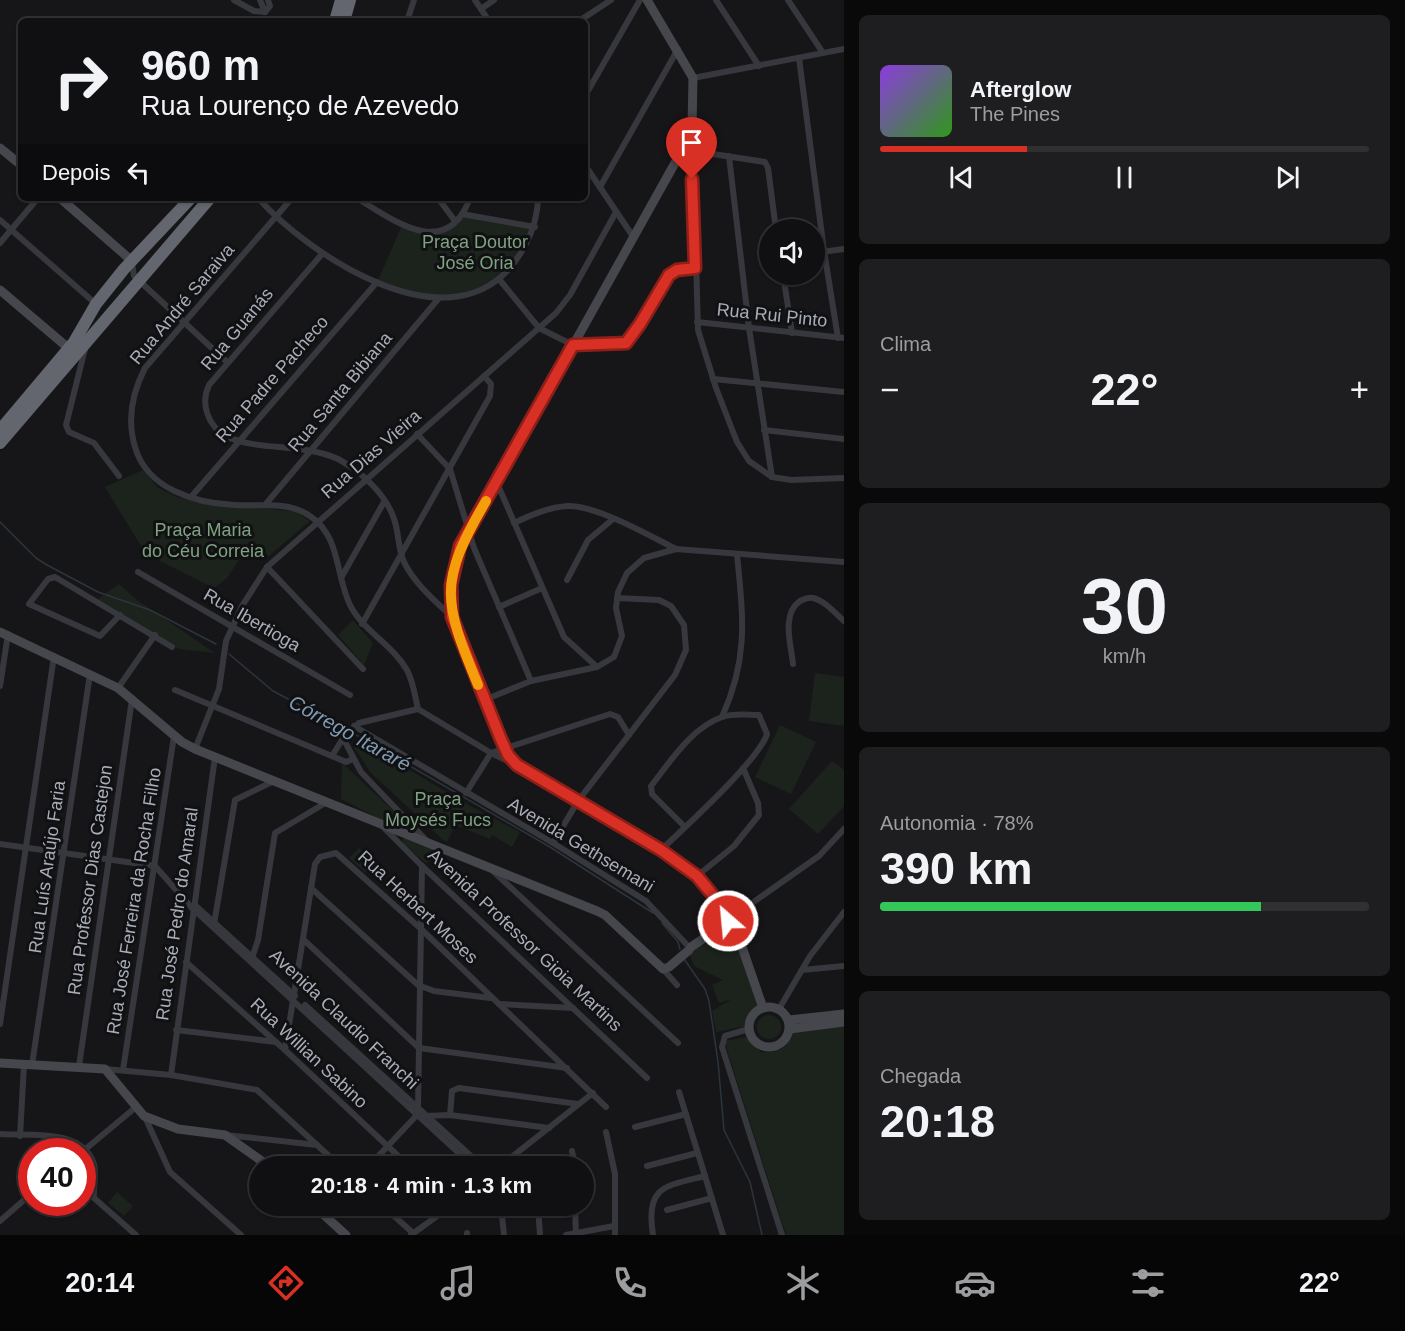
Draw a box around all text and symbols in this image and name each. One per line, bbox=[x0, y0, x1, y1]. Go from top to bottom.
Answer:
icon: right bbox=[42, 42, 120, 120]
text: 960 m bbox=[141, 42, 260, 89]
text: Afterglow bbox=[970, 77, 1071, 102]
text: Rua Lourenço de Azevedo bbox=[141, 91, 459, 121]
text: The Pines bbox=[970, 103, 1060, 125]
pin bbox=[666, 117, 717, 179]
icon: arrive bbox=[675, 126, 708, 159]
icon: left bbox=[122, 156, 155, 189]
text: Depois bbox=[42, 160, 110, 185]
icon: previous bbox=[945, 161, 978, 194]
icon: pause bbox=[1108, 161, 1141, 194]
icon: next bbox=[1271, 161, 1304, 194]
map controls bbox=[759, 219, 825, 285]
button: sound bbox=[759, 219, 825, 285]
park label: Praça Doutor José Oria bbox=[422, 232, 528, 273]
street label: Rua André Saraiva bbox=[126, 239, 239, 368]
street label: Rua Guanás bbox=[197, 284, 277, 374]
street label: Rua Rui Pinto bbox=[716, 299, 828, 331]
street label: Rua Padre Pacheco bbox=[212, 312, 332, 446]
street label: Rua Santa Bibiana bbox=[284, 327, 397, 456]
text: Clima bbox=[880, 333, 931, 355]
text: 22° bbox=[1090, 364, 1159, 415]
text: − bbox=[880, 371, 899, 408]
text: + bbox=[1350, 371, 1369, 408]
street label: Rua Dias Vieira bbox=[317, 405, 425, 502]
park label: Praça Maria do Céu Correia bbox=[142, 520, 265, 561]
text: 30 bbox=[1081, 562, 1168, 650]
street label: Rua Ibertioga bbox=[200, 584, 305, 656]
text: km/h bbox=[1103, 645, 1146, 667]
water label: Córrego Itararé bbox=[285, 691, 415, 775]
street label: Rua Professor Dias Castejon bbox=[64, 764, 116, 996]
street label: Rua José Ferreira da Rocha Filho bbox=[103, 766, 165, 1036]
street label: Rua Luís Araújo Faria bbox=[25, 778, 69, 955]
park label: Praça Moysés Fucs bbox=[385, 789, 491, 830]
street label: Avenida Gethsemani bbox=[504, 793, 658, 897]
street label: Rua José Pedro do Amaral bbox=[152, 806, 202, 1022]
text: Autonomia · 78% bbox=[880, 812, 1033, 834]
text: 390 km bbox=[880, 843, 1033, 894]
street label: Avenida Professor Gioia Martins bbox=[424, 845, 626, 1035]
street label: Rua Herbert Moses bbox=[354, 846, 482, 968]
position arrow bbox=[696, 889, 760, 953]
street label: Avenida Claudio Franchi bbox=[266, 945, 422, 1093]
street label: Rua Willian Sabino bbox=[247, 994, 371, 1112]
text: Chegada bbox=[880, 1065, 961, 1087]
text: 20:18 bbox=[880, 1096, 995, 1147]
speed limit sign: 40 bbox=[18, 1138, 96, 1216]
text: 20:18 · 4 min · 1.3 km bbox=[311, 1173, 532, 1198]
icon: directions bbox=[265, 1262, 307, 1304]
icon: music bbox=[437, 1262, 479, 1304]
icon: phone bbox=[609, 1262, 651, 1304]
icon: climate bbox=[782, 1262, 824, 1304]
icon: car bbox=[954, 1262, 996, 1304]
icon: filters bbox=[1127, 1262, 1169, 1304]
text: 20:14 bbox=[65, 1268, 134, 1298]
text: 22° bbox=[1299, 1268, 1340, 1298]

